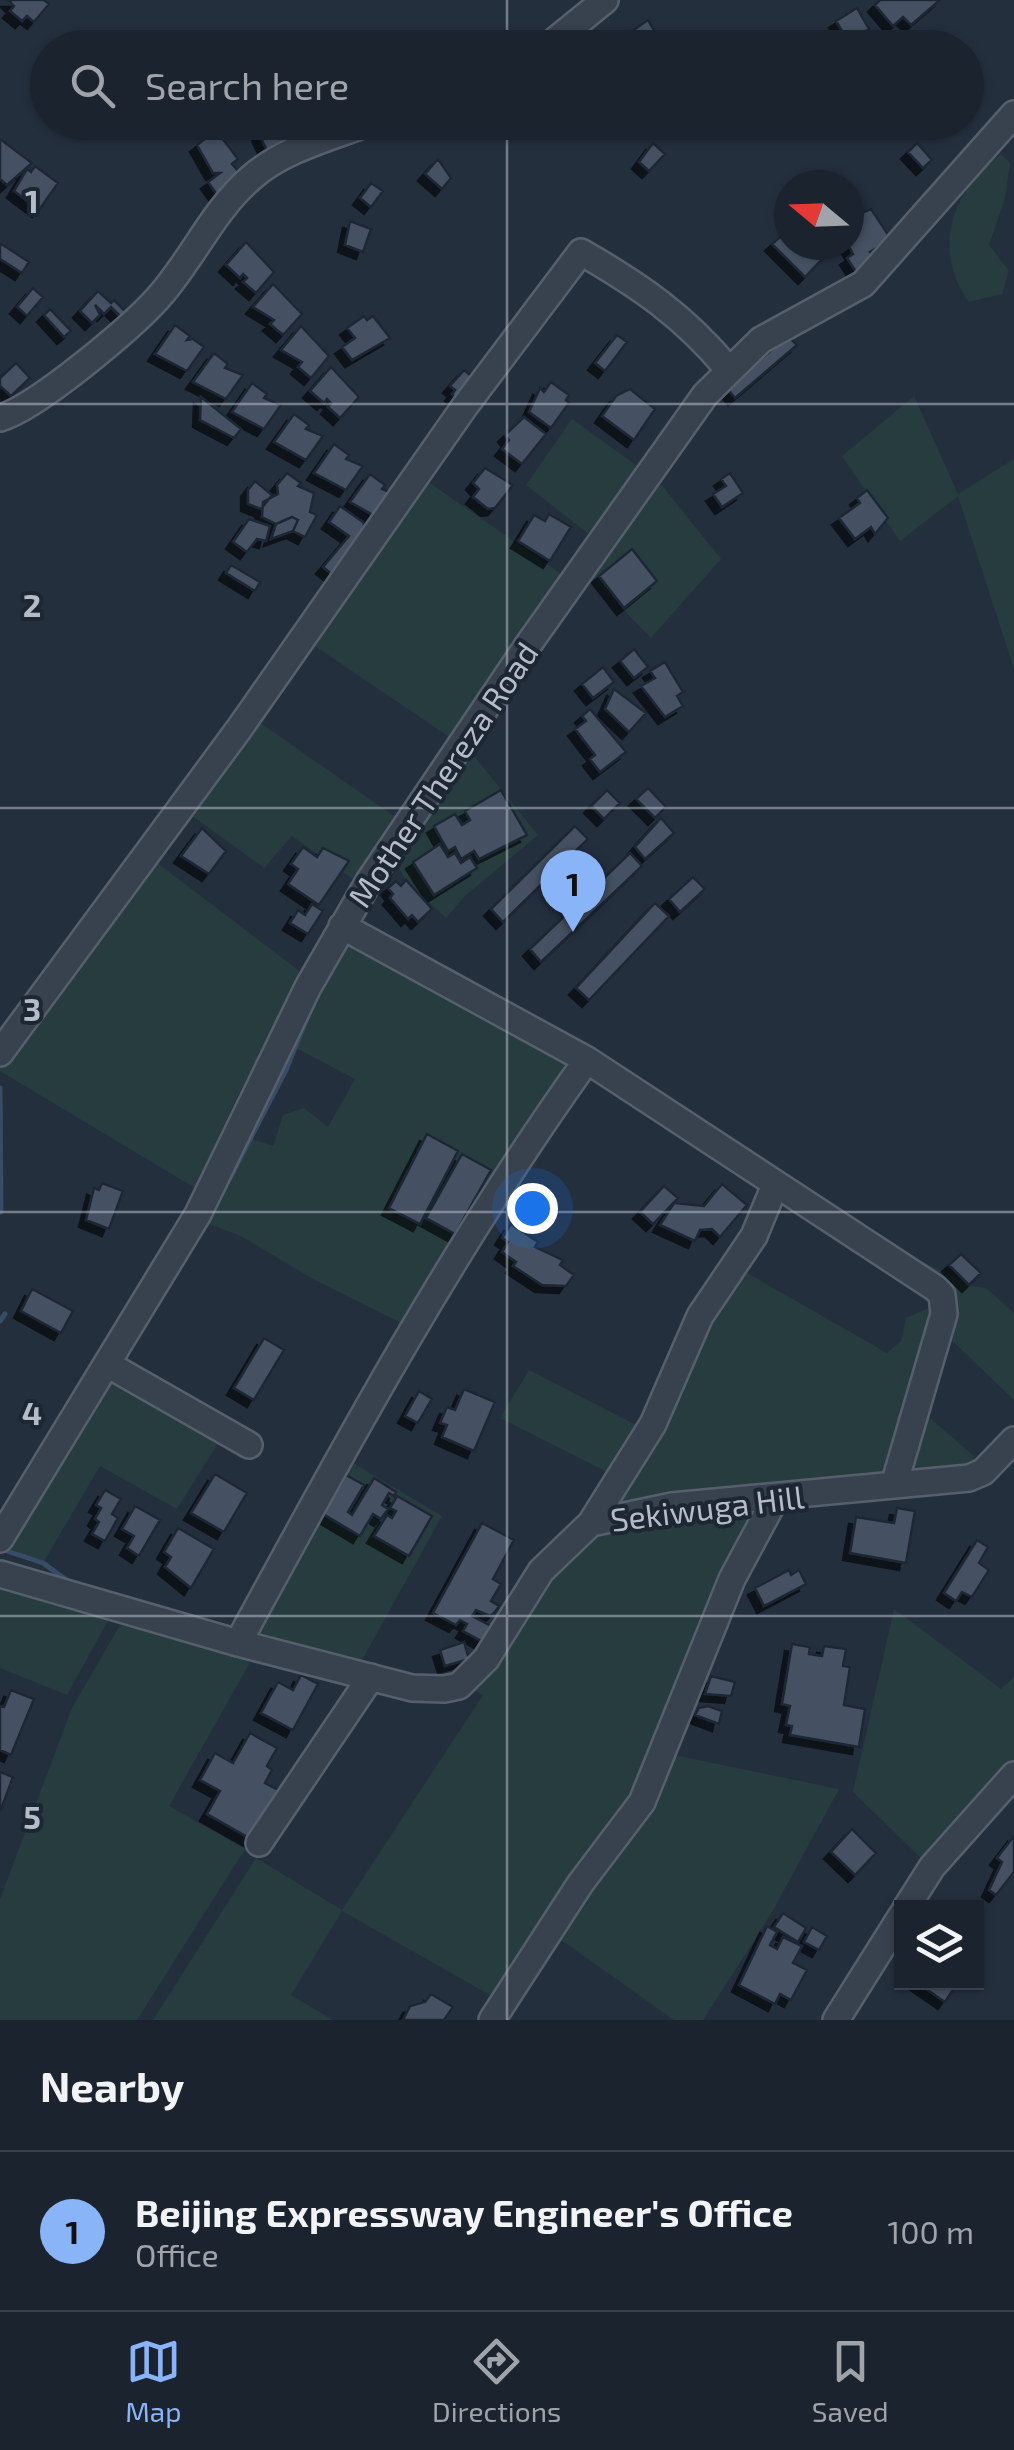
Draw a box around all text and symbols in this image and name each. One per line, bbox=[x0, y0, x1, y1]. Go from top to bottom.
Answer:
search box bbox=[30, 30, 984, 140]
icon: search bbox=[65, 58, 120, 113]
text: Search here bbox=[145, 62, 349, 108]
north arrow bbox=[774, 170, 864, 260]
text: 1 bbox=[25, 181, 39, 219]
text: 2 bbox=[23, 585, 41, 623]
street label: Mother Thereza Road bbox=[339, 634, 545, 914]
pin: 1 bbox=[540, 850, 606, 932]
text: 3 bbox=[23, 989, 41, 1027]
your location bbox=[507, 1183, 558, 1234]
text: 4 bbox=[22, 1393, 42, 1431]
street label: Sekiwuga Hill bbox=[608, 1476, 806, 1538]
text: 5 bbox=[23, 1797, 41, 1835]
map controls bbox=[894, 1900, 984, 1990]
button: layers bbox=[894, 1900, 984, 1990]
text: Nearby bbox=[40, 2060, 184, 2110]
text: Beijing Expressway Engineer's Office bbox=[135, 2189, 793, 2235]
text: 1 bbox=[66, 2212, 79, 2250]
text: 100 m bbox=[888, 2212, 974, 2250]
text: Office bbox=[135, 2235, 219, 2273]
tab: Map bbox=[125, 2334, 181, 2428]
tab: Directions bbox=[432, 2334, 561, 2428]
tab: Saved bbox=[812, 2334, 889, 2428]

